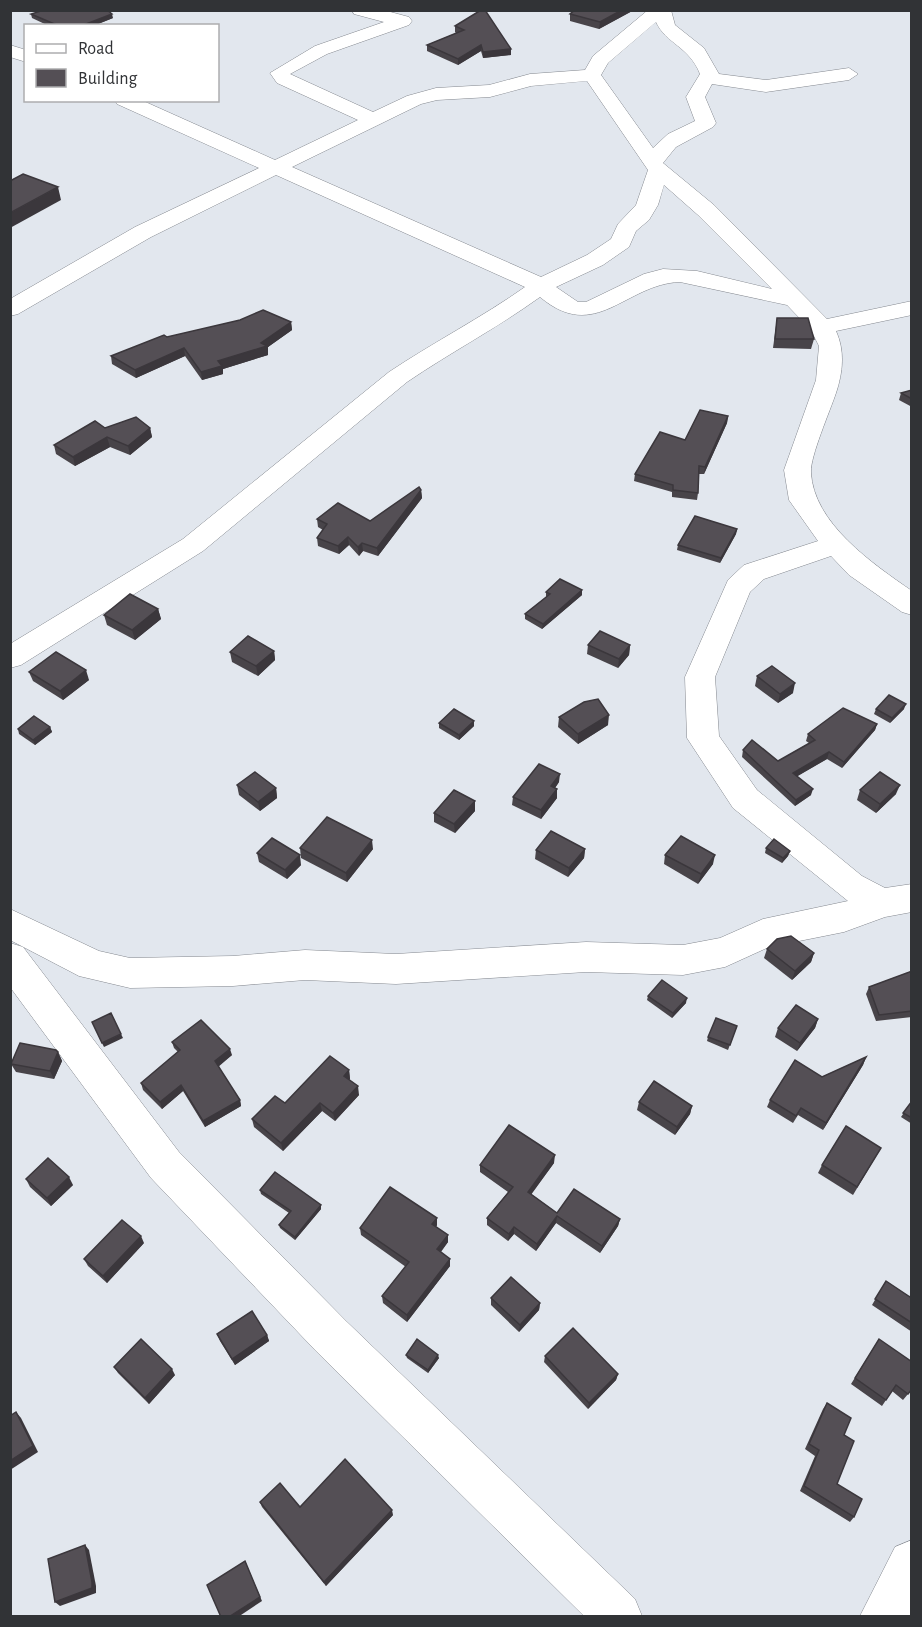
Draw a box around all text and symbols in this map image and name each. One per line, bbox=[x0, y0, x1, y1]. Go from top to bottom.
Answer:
legend bbox=[24, 24, 219, 102]
text: Road bbox=[78, 40, 114, 58]
text: Building bbox=[78, 70, 138, 88]

